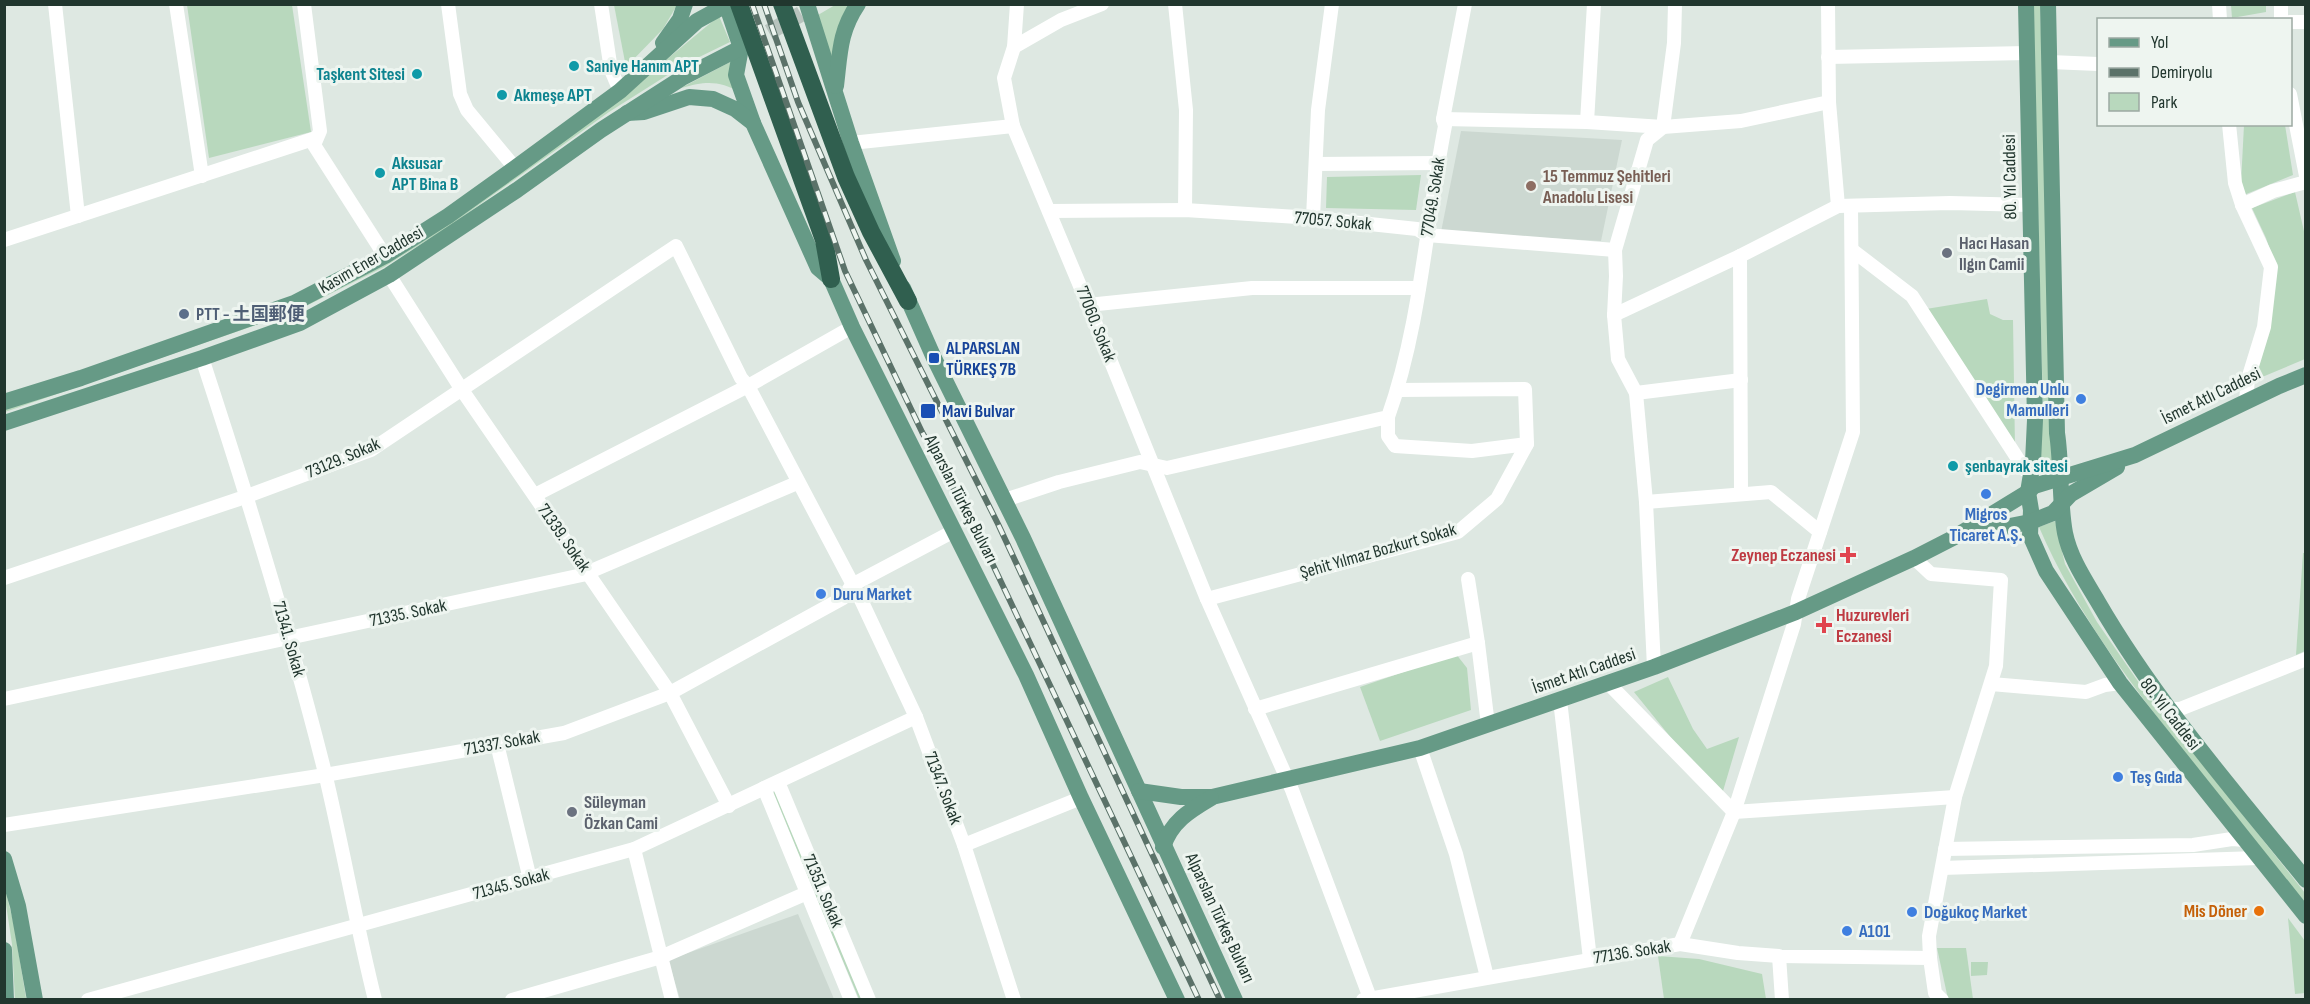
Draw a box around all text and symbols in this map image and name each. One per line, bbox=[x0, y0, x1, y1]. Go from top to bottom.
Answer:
legend bbox=[2097, 18, 2292, 126]
text: Yol bbox=[2151, 32, 2168, 53]
place label: Saniye Hanım APT bbox=[586, 56, 699, 77]
marker: Saniye Hanım APT bbox=[567, 59, 581, 73]
text: Demiryolu bbox=[2151, 62, 2212, 83]
place label: Taşkent Sitesi bbox=[316, 64, 405, 85]
marker: Taşkent Sitesi bbox=[410, 67, 424, 81]
place label: Akmeşe APT bbox=[513, 85, 592, 106]
marker: Akmeşe APT bbox=[495, 88, 509, 102]
text: Park bbox=[2151, 92, 2177, 113]
street label: 80. Yıl Caddesi bbox=[1999, 134, 2021, 220]
place label: Aksusar APT Bina B bbox=[391, 153, 459, 195]
street label: 77049. Sokak bbox=[1416, 156, 1450, 238]
marker: Aksusar APT Bina B bbox=[373, 166, 387, 180]
place label: 15 Temmuz Şehitleri Anadolu Lisesi bbox=[1542, 166, 1671, 208]
marker: 15 Temmuz Şehitleri Anadolu Lisesi bbox=[1524, 179, 1538, 193]
street label: 77057. Sokak bbox=[1294, 207, 1373, 235]
street label: Kasım Ener Caddesi bbox=[315, 222, 427, 298]
place label: Hacı Hasan Ilgın Camii bbox=[1959, 233, 2029, 275]
marker: Hacı Hasan Ilgın Camii bbox=[1940, 246, 1954, 260]
street label: 77060. Sokak bbox=[1071, 283, 1121, 365]
place label: PTT - 土国郵便 bbox=[196, 304, 305, 325]
marker: PTT - 土国郵便 bbox=[177, 307, 191, 321]
place label: ALPARSLAN TÜRKEŞ 7B bbox=[945, 338, 1020, 380]
marker: ALPARSLAN TÜRKEŞ 7B bbox=[927, 351, 941, 365]
street label: İsmet Atlı Caddesi bbox=[2158, 363, 2264, 429]
place label: Degirmen Unlu Mamulleri bbox=[1976, 379, 2069, 421]
marker: Degirmen Unlu Mamulleri bbox=[2074, 392, 2088, 406]
place label: Mavi Bulvar bbox=[942, 401, 1015, 422]
marker: Mavi Bulvar bbox=[919, 402, 937, 420]
street label: Alparslan Türkeş Bulvarı bbox=[919, 431, 1002, 566]
street label: 73129. Sokak bbox=[303, 433, 383, 483]
place label: şenbayrak sitesi bbox=[1965, 456, 2068, 477]
marker: şenbayrak sitesi bbox=[1946, 459, 1960, 473]
marker: Migros Ticaret A.Ş. bbox=[1979, 487, 1993, 501]
street label: 71339. Sokak bbox=[533, 500, 595, 576]
place label: Migros Ticaret A.Ş. bbox=[1949, 504, 2023, 546]
street label: Şehit Yılmaz Bozkurt Sokak bbox=[1298, 519, 1459, 583]
place label: Zeynep Eczanesi bbox=[1731, 545, 1836, 566]
marker: Zeynep Eczanesi bbox=[1841, 548, 1855, 562]
place label: Duru Market bbox=[833, 584, 912, 605]
marker: Duru Market bbox=[814, 587, 828, 601]
street label: 71335. Sokak bbox=[368, 595, 448, 631]
street label: 71341. Sokak bbox=[268, 599, 310, 679]
place label: Huzurevleri Eczanesi bbox=[1836, 605, 1909, 647]
marker: Huzurevleri Eczanesi bbox=[1817, 618, 1831, 632]
street label: İsmet Atlı Caddesi bbox=[1530, 644, 1638, 698]
street label: 80. Yıl Caddesi bbox=[2135, 674, 2205, 754]
street label: 71337. Sokak bbox=[463, 726, 542, 760]
street label: 71347. Sokak bbox=[920, 749, 967, 827]
place label: Teş Gıda bbox=[2130, 767, 2182, 788]
marker: Teş Gıda bbox=[2111, 770, 2125, 784]
place label: Süleyman Özkan Cami bbox=[584, 792, 658, 834]
marker: Süleyman Özkan Cami bbox=[565, 805, 579, 819]
street label: Alparslan Türkeş Bulvarı bbox=[1180, 849, 1259, 986]
street label: 71351. Sokak bbox=[798, 851, 848, 931]
street label: 71345. Sokak bbox=[471, 864, 552, 904]
place label: Mis Döner bbox=[2184, 901, 2247, 922]
place label: Doğukoç Market bbox=[1924, 902, 2027, 923]
marker: Mis Döner bbox=[2252, 904, 2266, 918]
marker: Doğukoç Market bbox=[1905, 905, 1919, 919]
place label: A101 bbox=[1858, 921, 1890, 942]
marker: A101 bbox=[1840, 924, 1854, 938]
street label: 77136. Sokak bbox=[1592, 936, 1672, 968]

